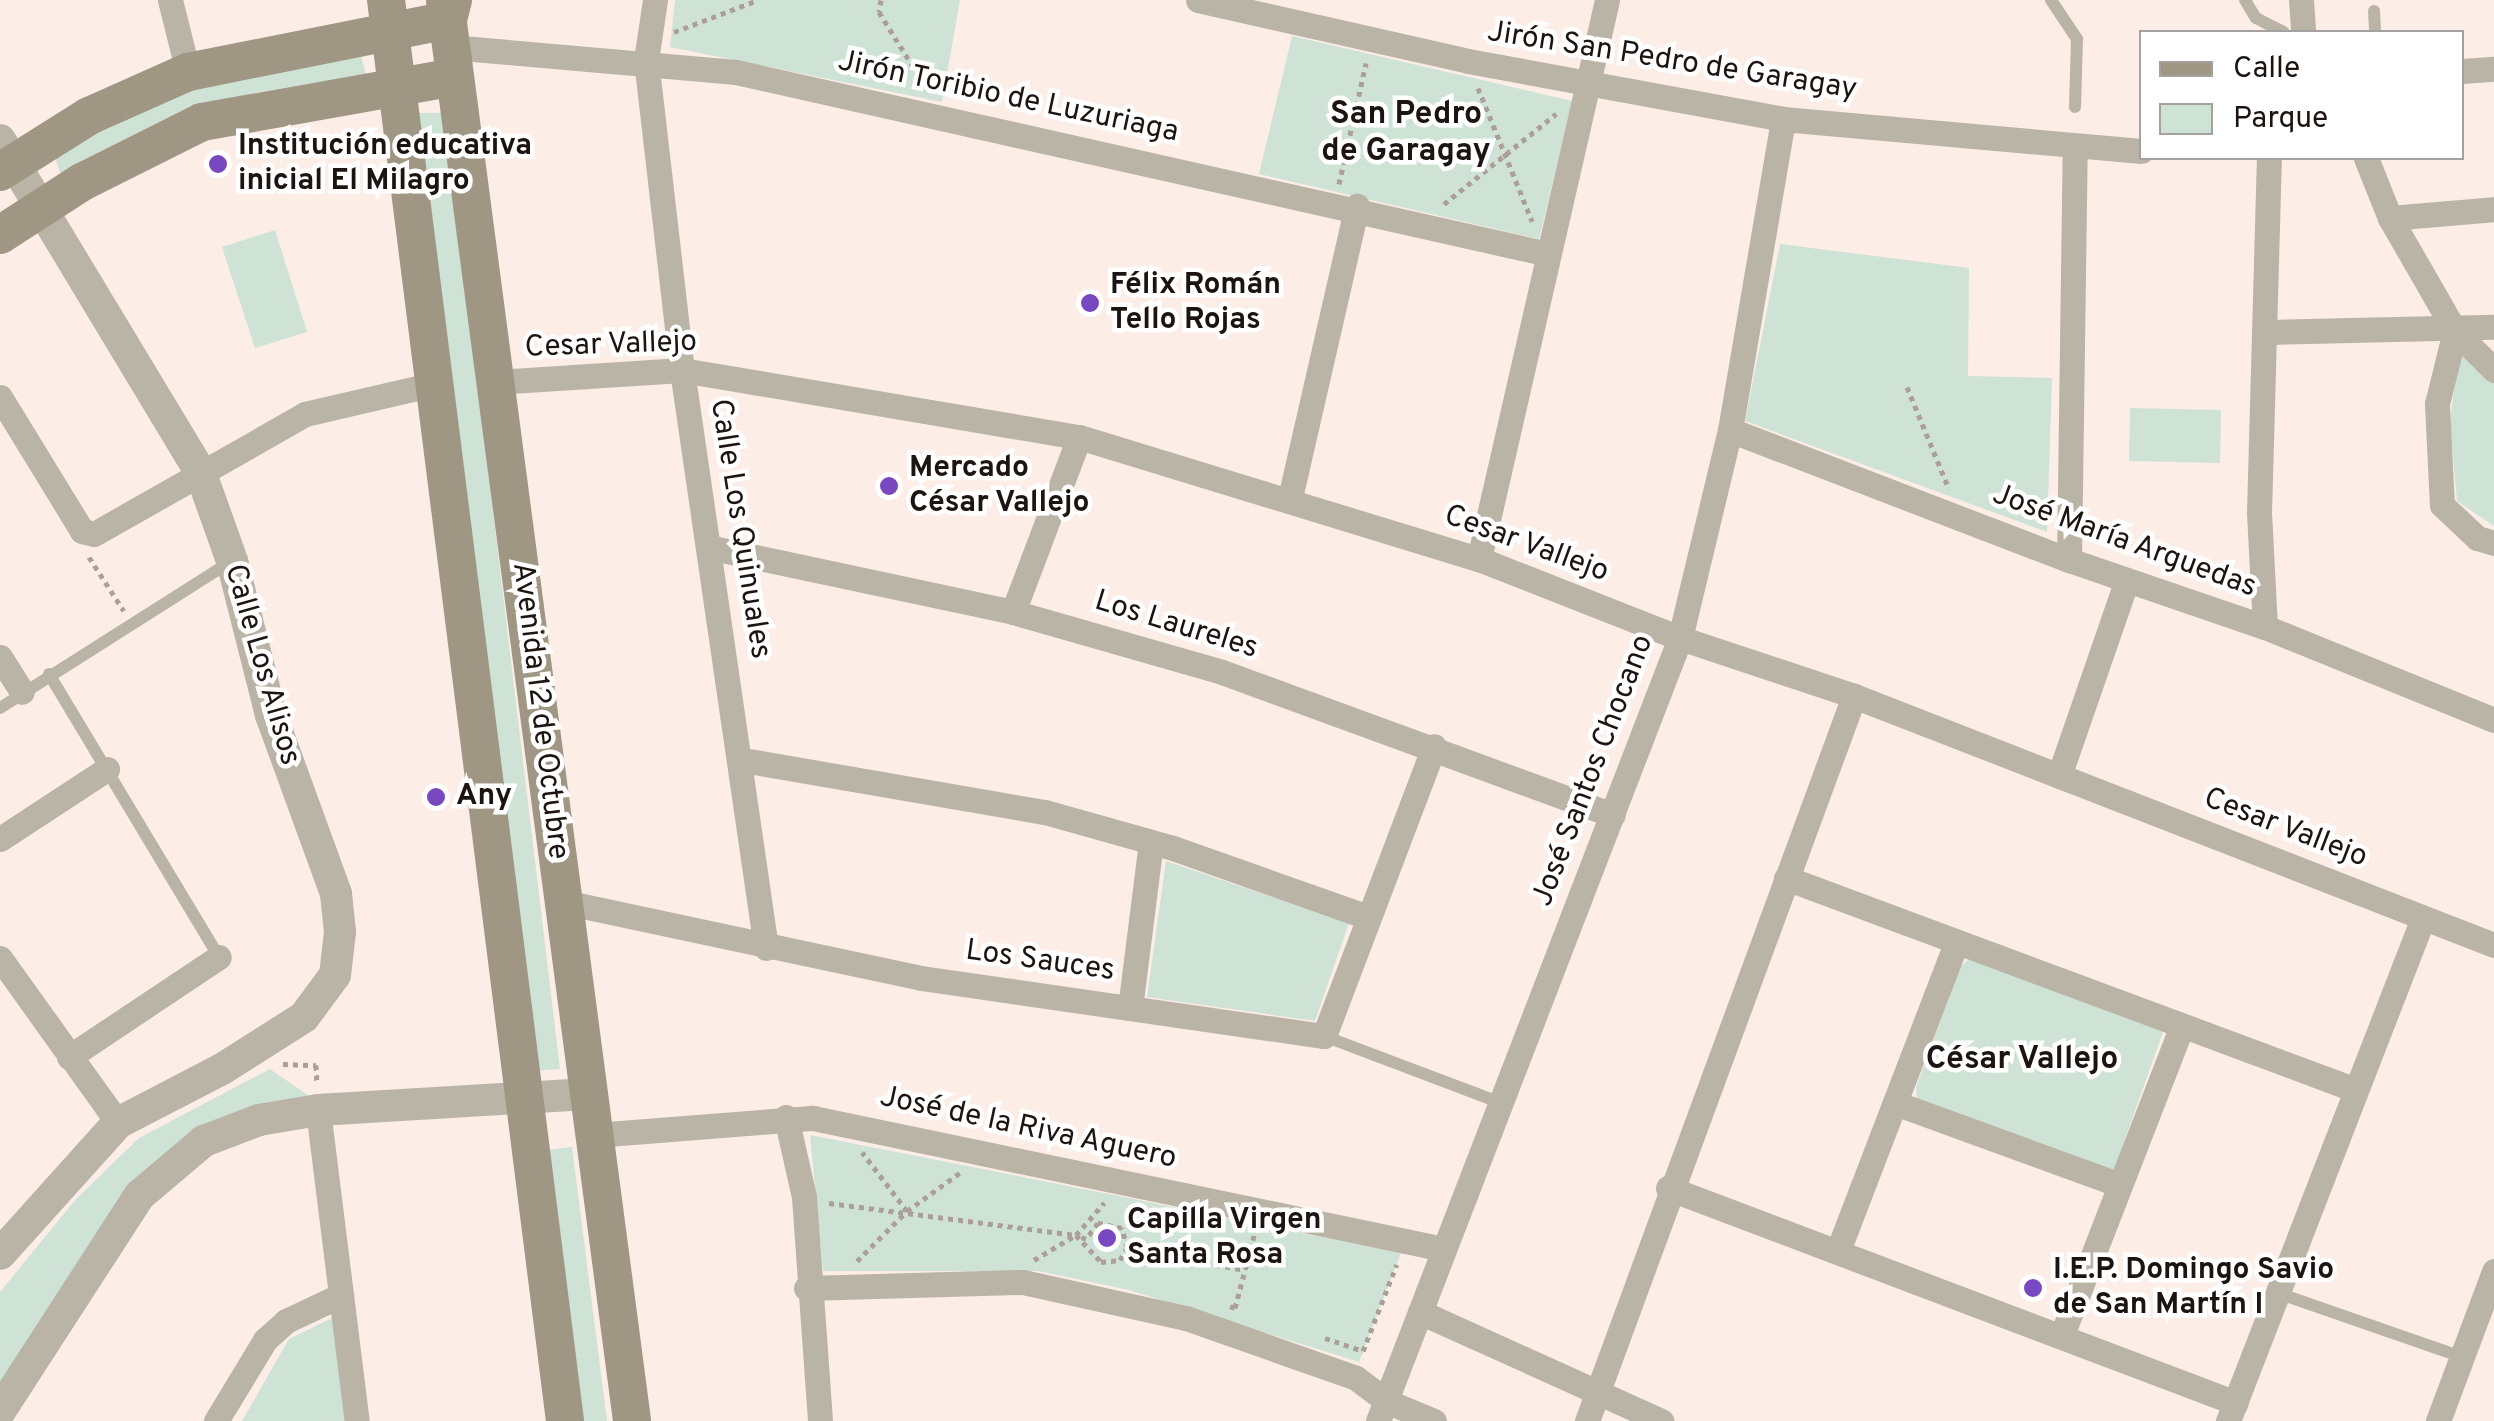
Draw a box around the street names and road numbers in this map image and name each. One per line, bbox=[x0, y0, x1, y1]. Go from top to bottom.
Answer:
street label: Jirón San Pedro de Garagay bbox=[1485, 15, 1859, 109]
street label: Jirón Toribio de Luzuriaga bbox=[834, 44, 1182, 152]
street label: Cesar Vallejo bbox=[524, 325, 698, 367]
street label: Calle Los Quinuales bbox=[701, 397, 777, 661]
street label: José María Arguedas bbox=[1986, 477, 2262, 607]
street label: Cesar Vallejo bbox=[1438, 498, 1614, 592]
street label: Calle Los Alisos bbox=[215, 560, 307, 770]
street label: Avenida 12 de Octubre bbox=[503, 560, 575, 862]
street label: Los Laureles bbox=[1090, 584, 1262, 668]
street label: José Santos Chocano bbox=[1526, 630, 1662, 912]
street label: Cesar Vallejo bbox=[2198, 781, 2372, 877]
street label: Los Sauces bbox=[963, 934, 1117, 990]
street label: José de la Riva Aguero bbox=[876, 1080, 1180, 1178]

